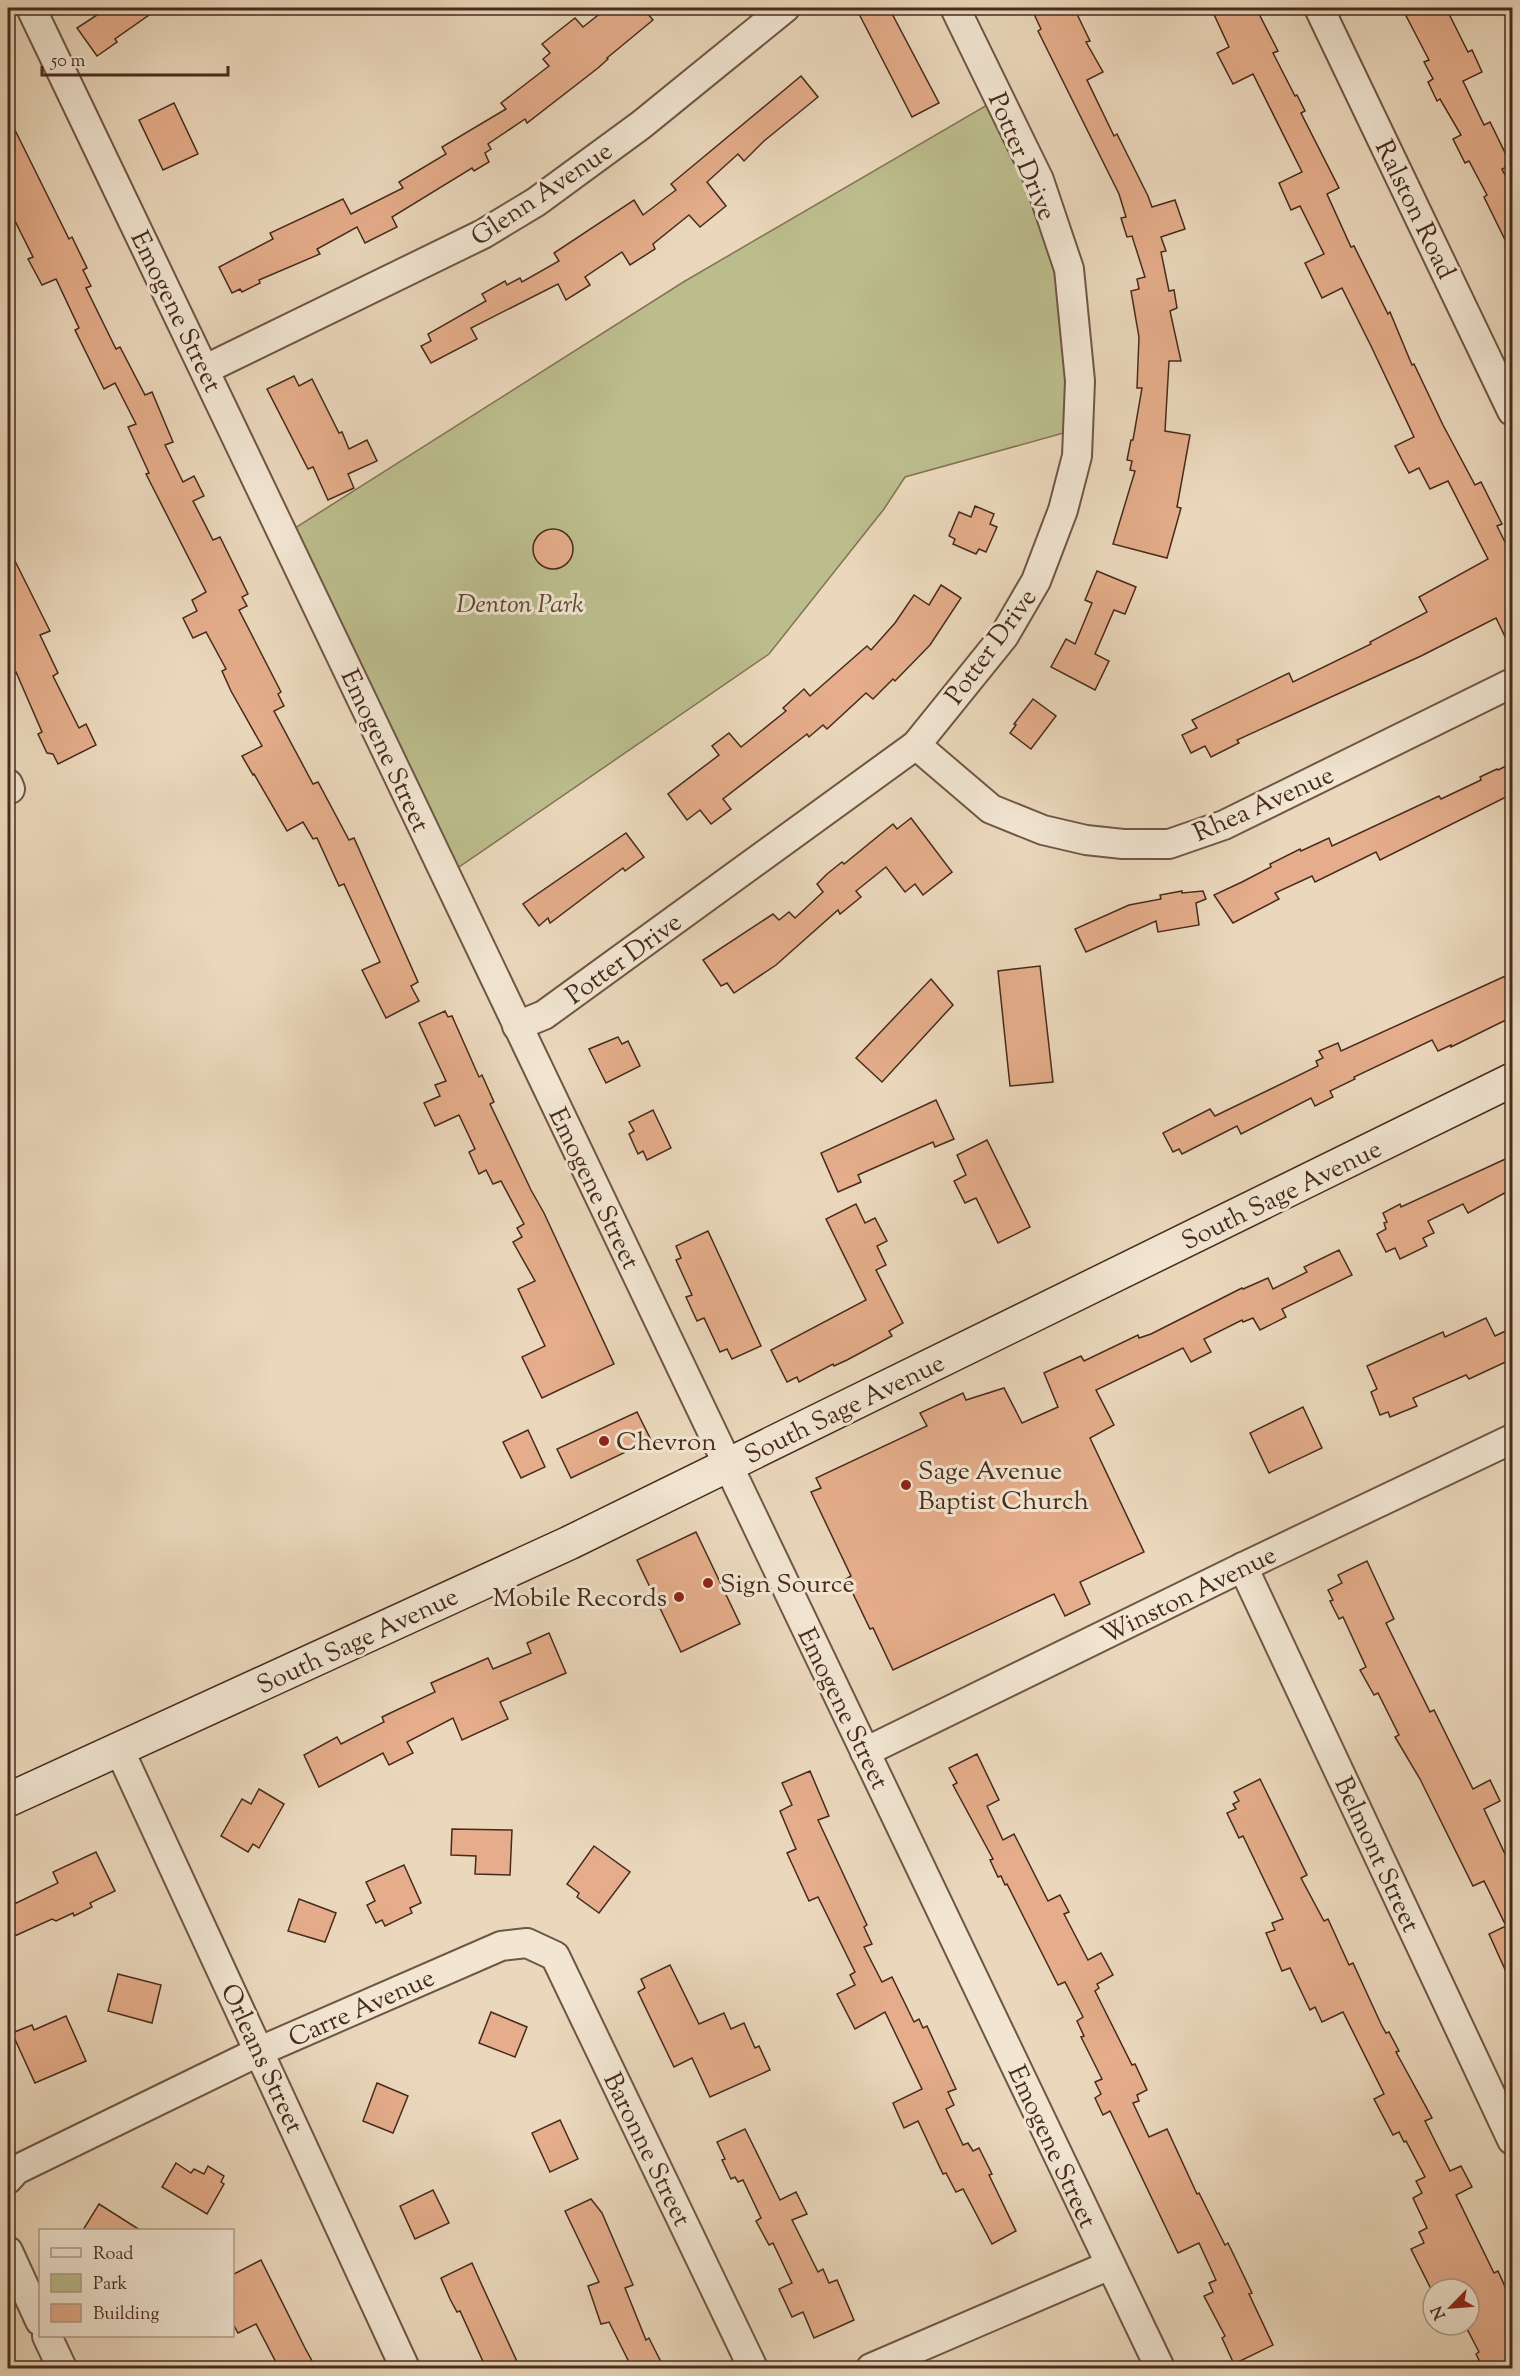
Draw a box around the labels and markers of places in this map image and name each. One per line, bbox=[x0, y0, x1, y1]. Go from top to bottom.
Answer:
place label: Chevron bbox=[616, 1425, 717, 1462]
marker: Chevron bbox=[597, 1434, 611, 1448]
place label: Sage Avenue Baptist Church bbox=[918, 1454, 1089, 1521]
marker: Sage Avenue Baptist Church bbox=[899, 1478, 913, 1492]
place label: Sign Source bbox=[720, 1567, 855, 1604]
marker: Sign Source bbox=[701, 1576, 715, 1590]
place label: Mobile Records bbox=[493, 1581, 667, 1618]
marker: Mobile Records bbox=[672, 1590, 686, 1604]

